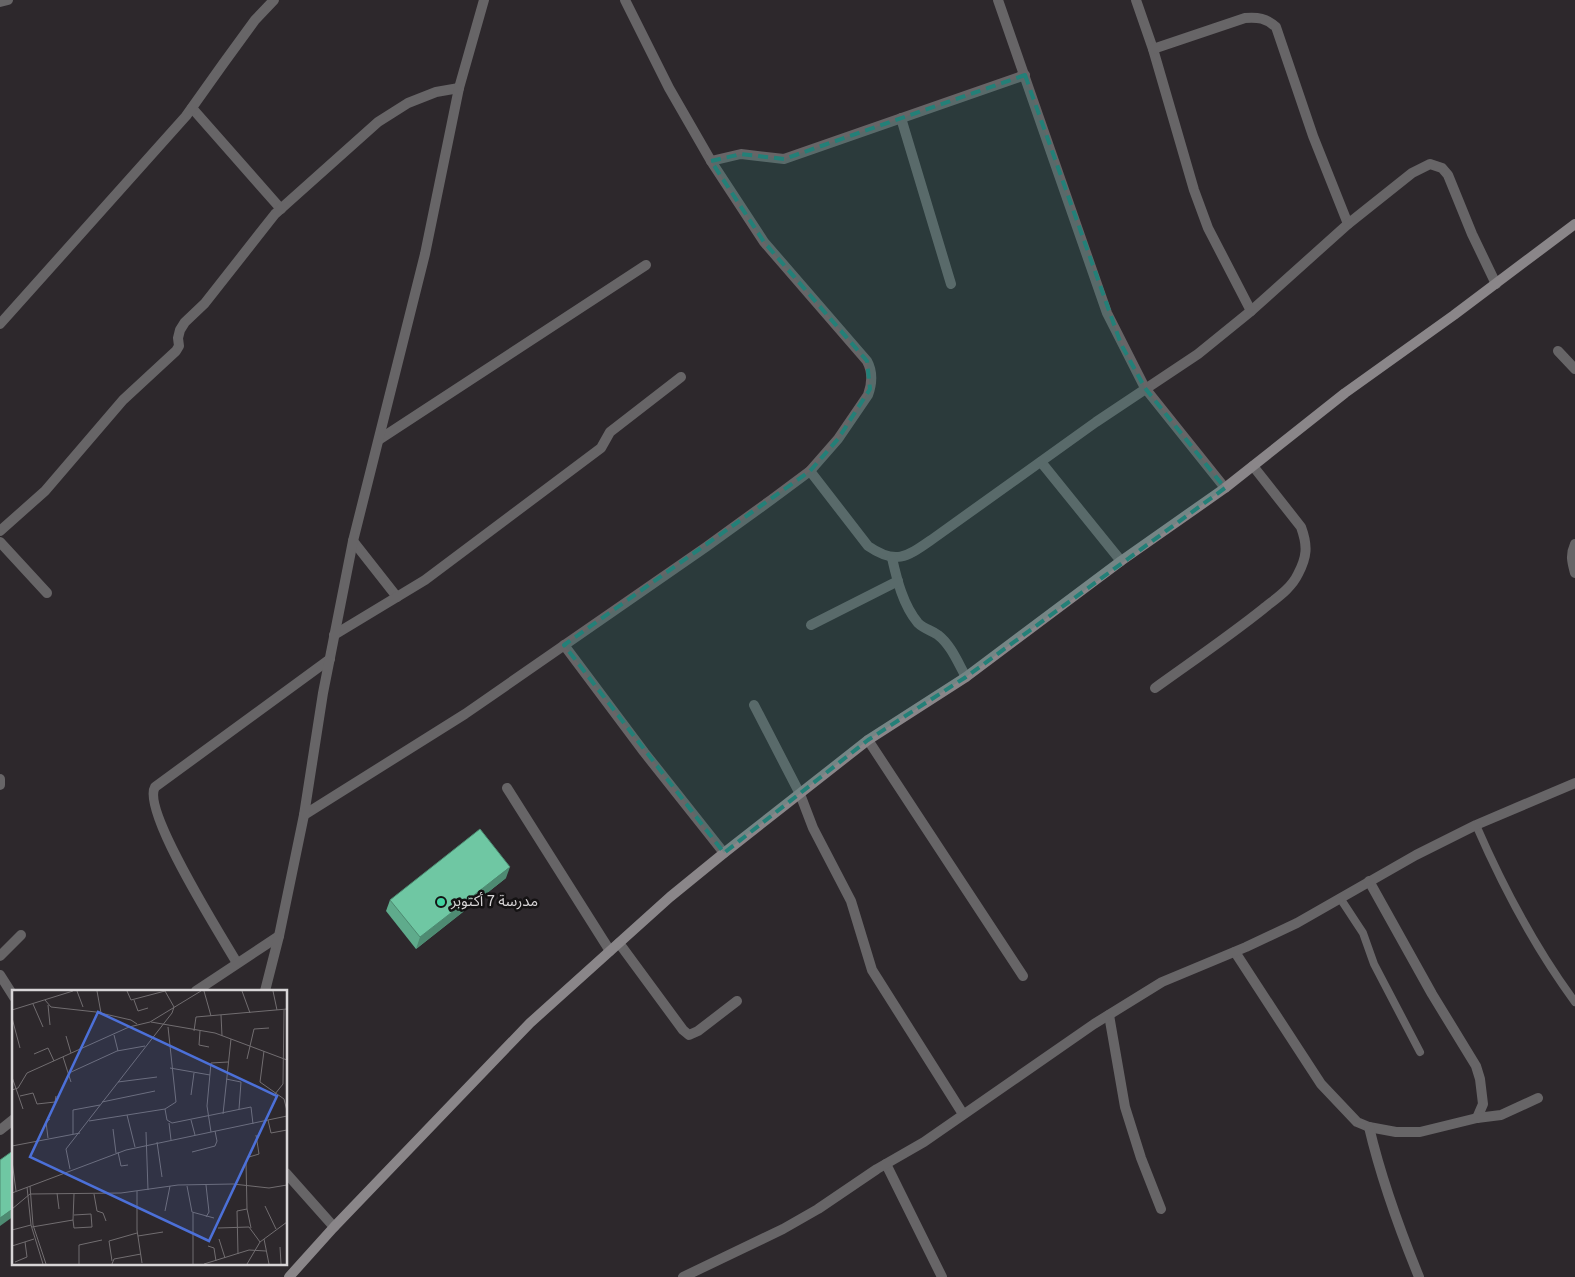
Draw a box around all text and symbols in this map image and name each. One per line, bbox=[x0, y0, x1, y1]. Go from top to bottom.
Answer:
place label: مدرسة 7 أكتوبر bbox=[450, 892, 538, 912]
marker: مدرسة 7 أكتوبر bbox=[435, 896, 447, 908]
inset map bbox=[12, 990, 288, 1264]

